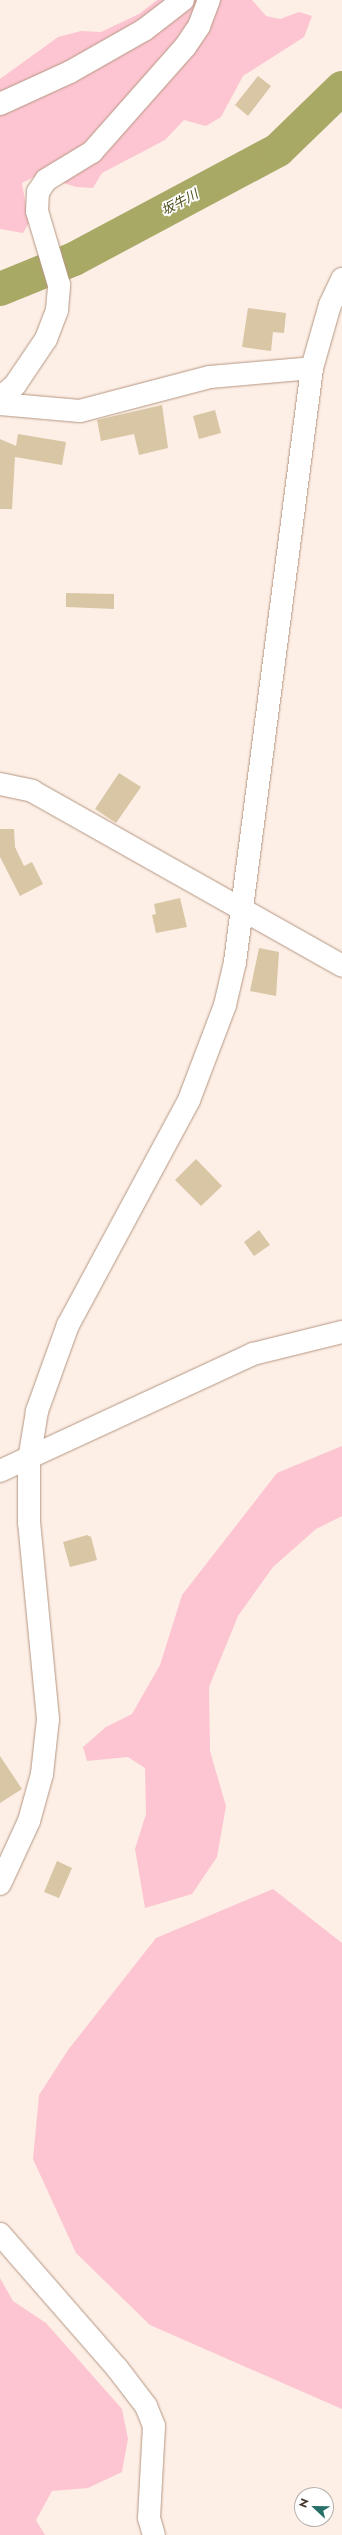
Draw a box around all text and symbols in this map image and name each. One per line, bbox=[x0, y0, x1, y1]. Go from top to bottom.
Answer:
water label: 坂牛川 bbox=[159, 187, 201, 219]
north arrow bbox=[294, 2487, 334, 2527]
text: N bbox=[295, 2496, 313, 2510]

